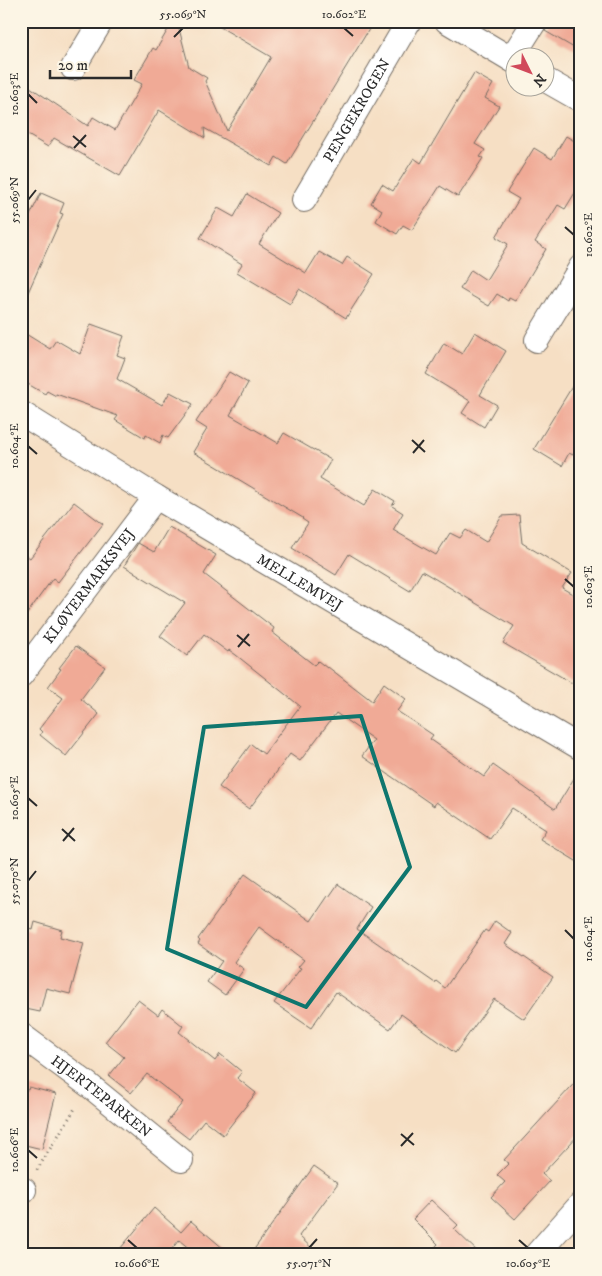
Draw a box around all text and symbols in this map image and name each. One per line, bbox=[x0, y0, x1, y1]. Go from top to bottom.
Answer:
text: 55.069°N bbox=[160, 7, 207, 22]
text: 10.602°E bbox=[322, 7, 367, 22]
scale bar bbox=[50, 48, 131, 80]
north arrow bbox=[504, 48, 554, 98]
street label: PENGEKROGEN bbox=[319, 55, 394, 166]
text: 20 m bbox=[58, 56, 88, 75]
text: N bbox=[528, 70, 549, 91]
text: 10.603°E bbox=[7, 72, 22, 116]
text: 55.069°N bbox=[7, 176, 22, 223]
text: 10.602°E bbox=[581, 212, 596, 257]
text: 10.604°E bbox=[7, 423, 22, 469]
street label: KLØVERMARKSVEJ bbox=[39, 524, 138, 647]
street label: MELLEMVEJ bbox=[253, 549, 346, 615]
text: 10.603°E bbox=[581, 565, 596, 609]
text: 10.605°E bbox=[7, 775, 22, 820]
text: 55.070°N bbox=[7, 857, 22, 905]
text: 10.604°E bbox=[581, 916, 596, 962]
street label: HJERTEPARKEN bbox=[47, 1051, 155, 1142]
text: 10.606°E bbox=[7, 1127, 22, 1172]
text: 10.606°E bbox=[115, 1256, 160, 1271]
text: 55.071°N bbox=[286, 1256, 332, 1271]
text: 10.605°E bbox=[506, 1256, 551, 1271]

